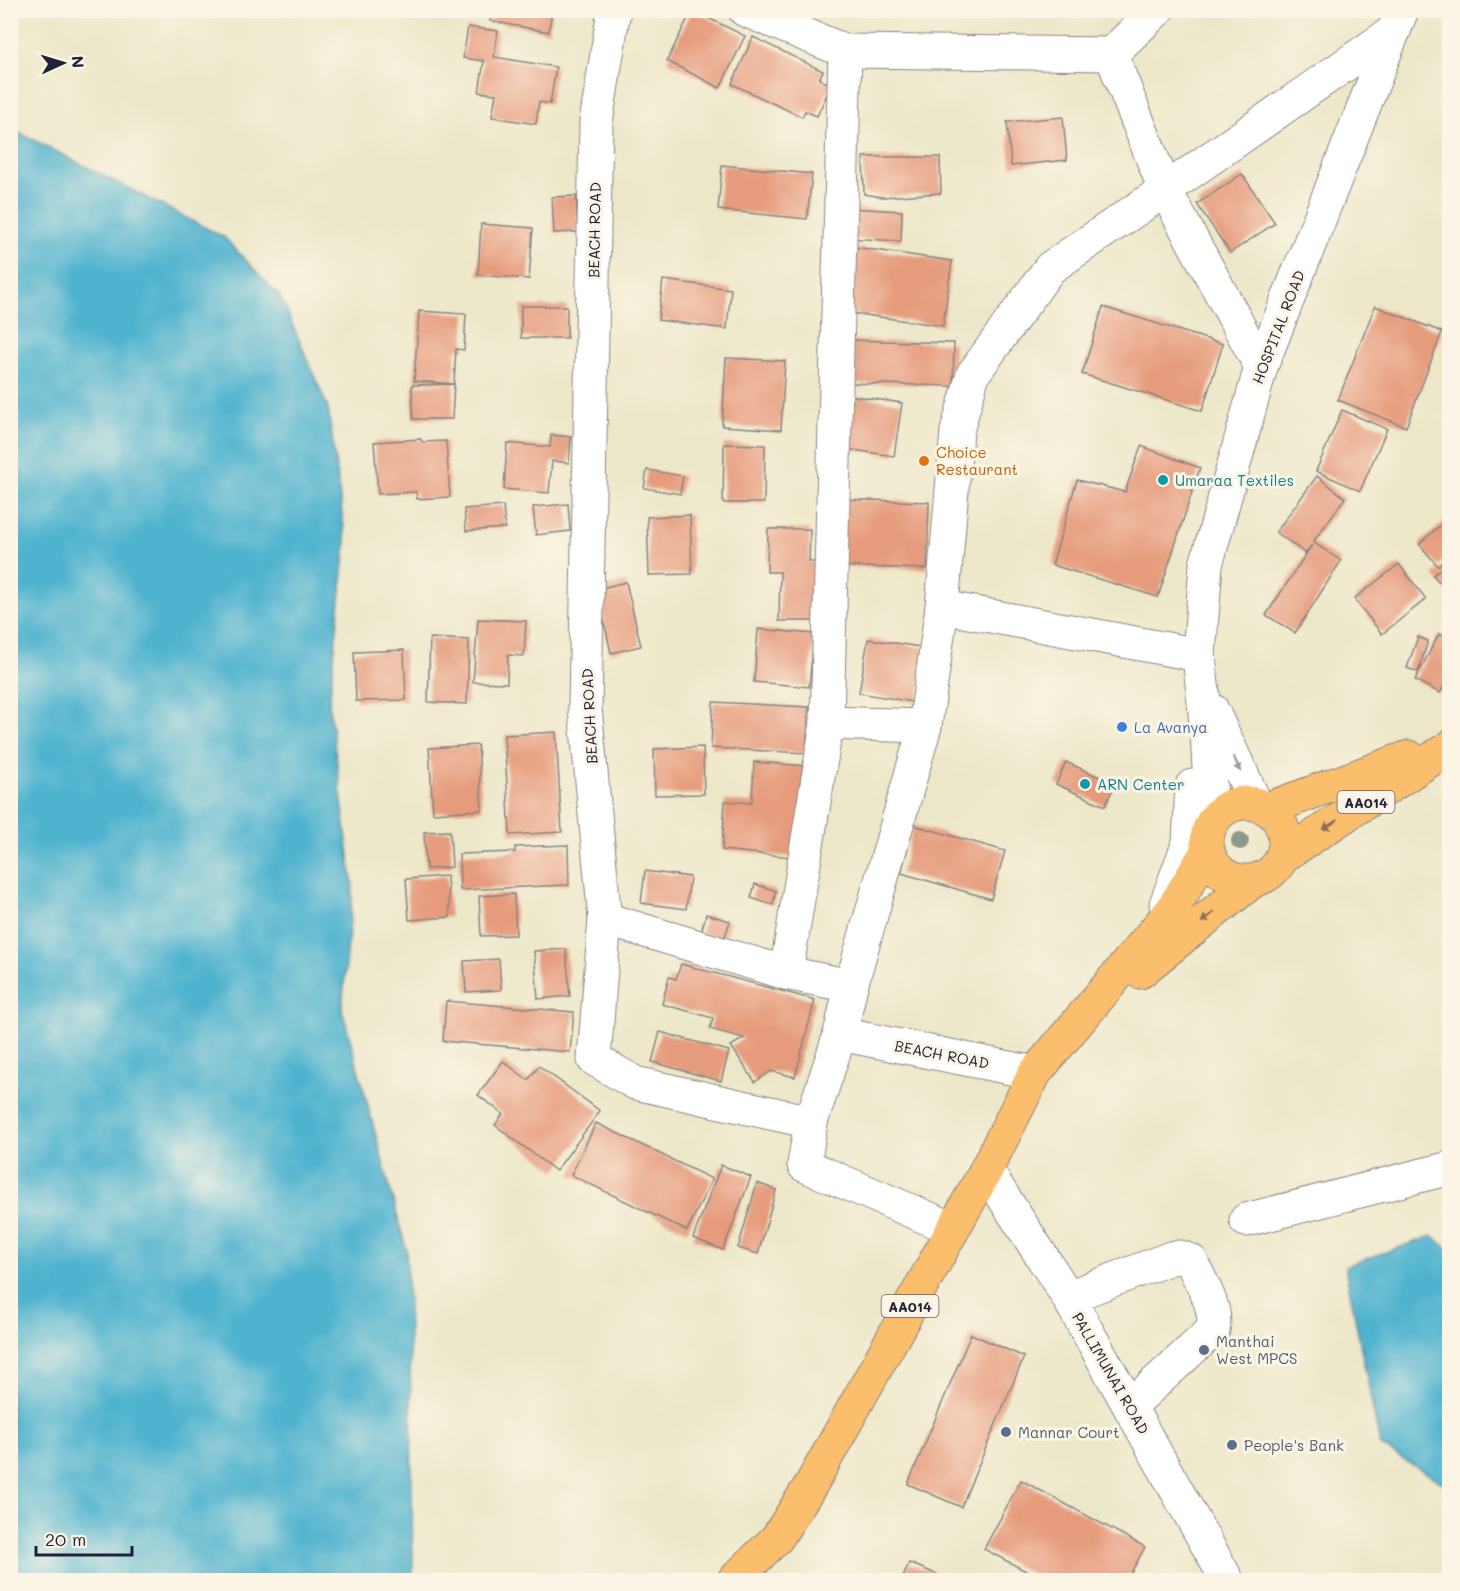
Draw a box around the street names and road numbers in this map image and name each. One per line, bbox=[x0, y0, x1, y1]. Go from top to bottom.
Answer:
street label: BEACH ROAD bbox=[583, 182, 605, 278]
street label: HOSPITAL ROAD bbox=[1247, 267, 1309, 387]
street label: BEACH ROAD bbox=[577, 668, 601, 764]
road number: AA014 bbox=[1338, 791, 1394, 813]
street label: BEACH ROAD bbox=[893, 1035, 991, 1073]
road number: AA014 bbox=[882, 1295, 938, 1317]
street label: PALLIMUNAI ROAD bbox=[1068, 1308, 1154, 1438]

